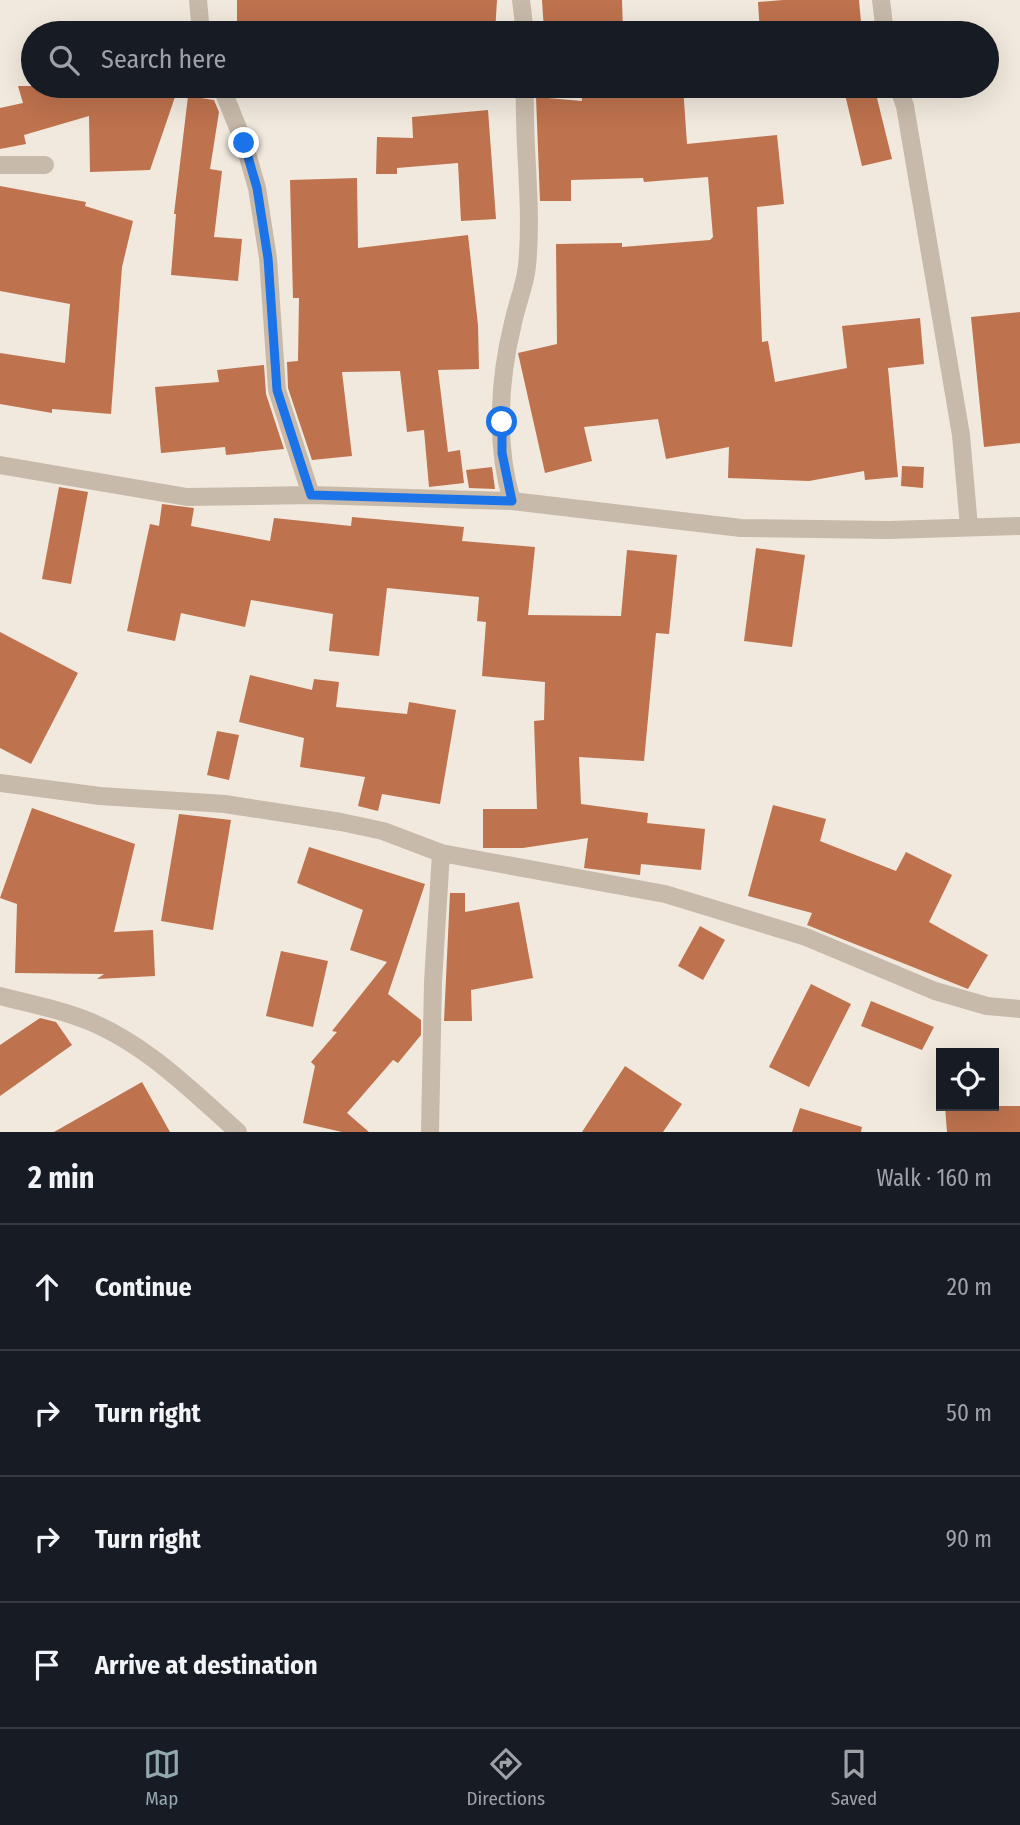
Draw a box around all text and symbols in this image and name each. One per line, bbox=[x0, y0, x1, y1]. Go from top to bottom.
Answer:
search box bbox=[21, 21, 999, 98]
icon: search bbox=[45, 41, 83, 79]
text: Search here bbox=[101, 44, 226, 75]
route end bbox=[228, 127, 259, 158]
route start bbox=[486, 406, 517, 437]
map controls bbox=[936, 1048, 999, 1111]
button: locate bbox=[936, 1048, 999, 1111]
text: 2 min bbox=[28, 1160, 95, 1196]
text: Walk · 160 m bbox=[876, 1164, 992, 1192]
icon: ahead bbox=[28, 1268, 66, 1306]
text: Continue bbox=[95, 1272, 192, 1303]
text: 20 m bbox=[947, 1273, 992, 1301]
icon: right bbox=[28, 1394, 66, 1432]
text: Turn right bbox=[95, 1398, 201, 1429]
text: 50 m bbox=[946, 1399, 992, 1427]
icon: right bbox=[28, 1520, 66, 1558]
text: Turn right bbox=[95, 1524, 201, 1555]
text: 90 m bbox=[946, 1525, 992, 1553]
icon: arrive bbox=[28, 1646, 66, 1684]
text: Arrive at destination bbox=[95, 1650, 318, 1681]
tab: Map bbox=[143, 1745, 181, 1810]
tab: Directions bbox=[467, 1745, 545, 1810]
tab: Saved bbox=[831, 1745, 877, 1810]

